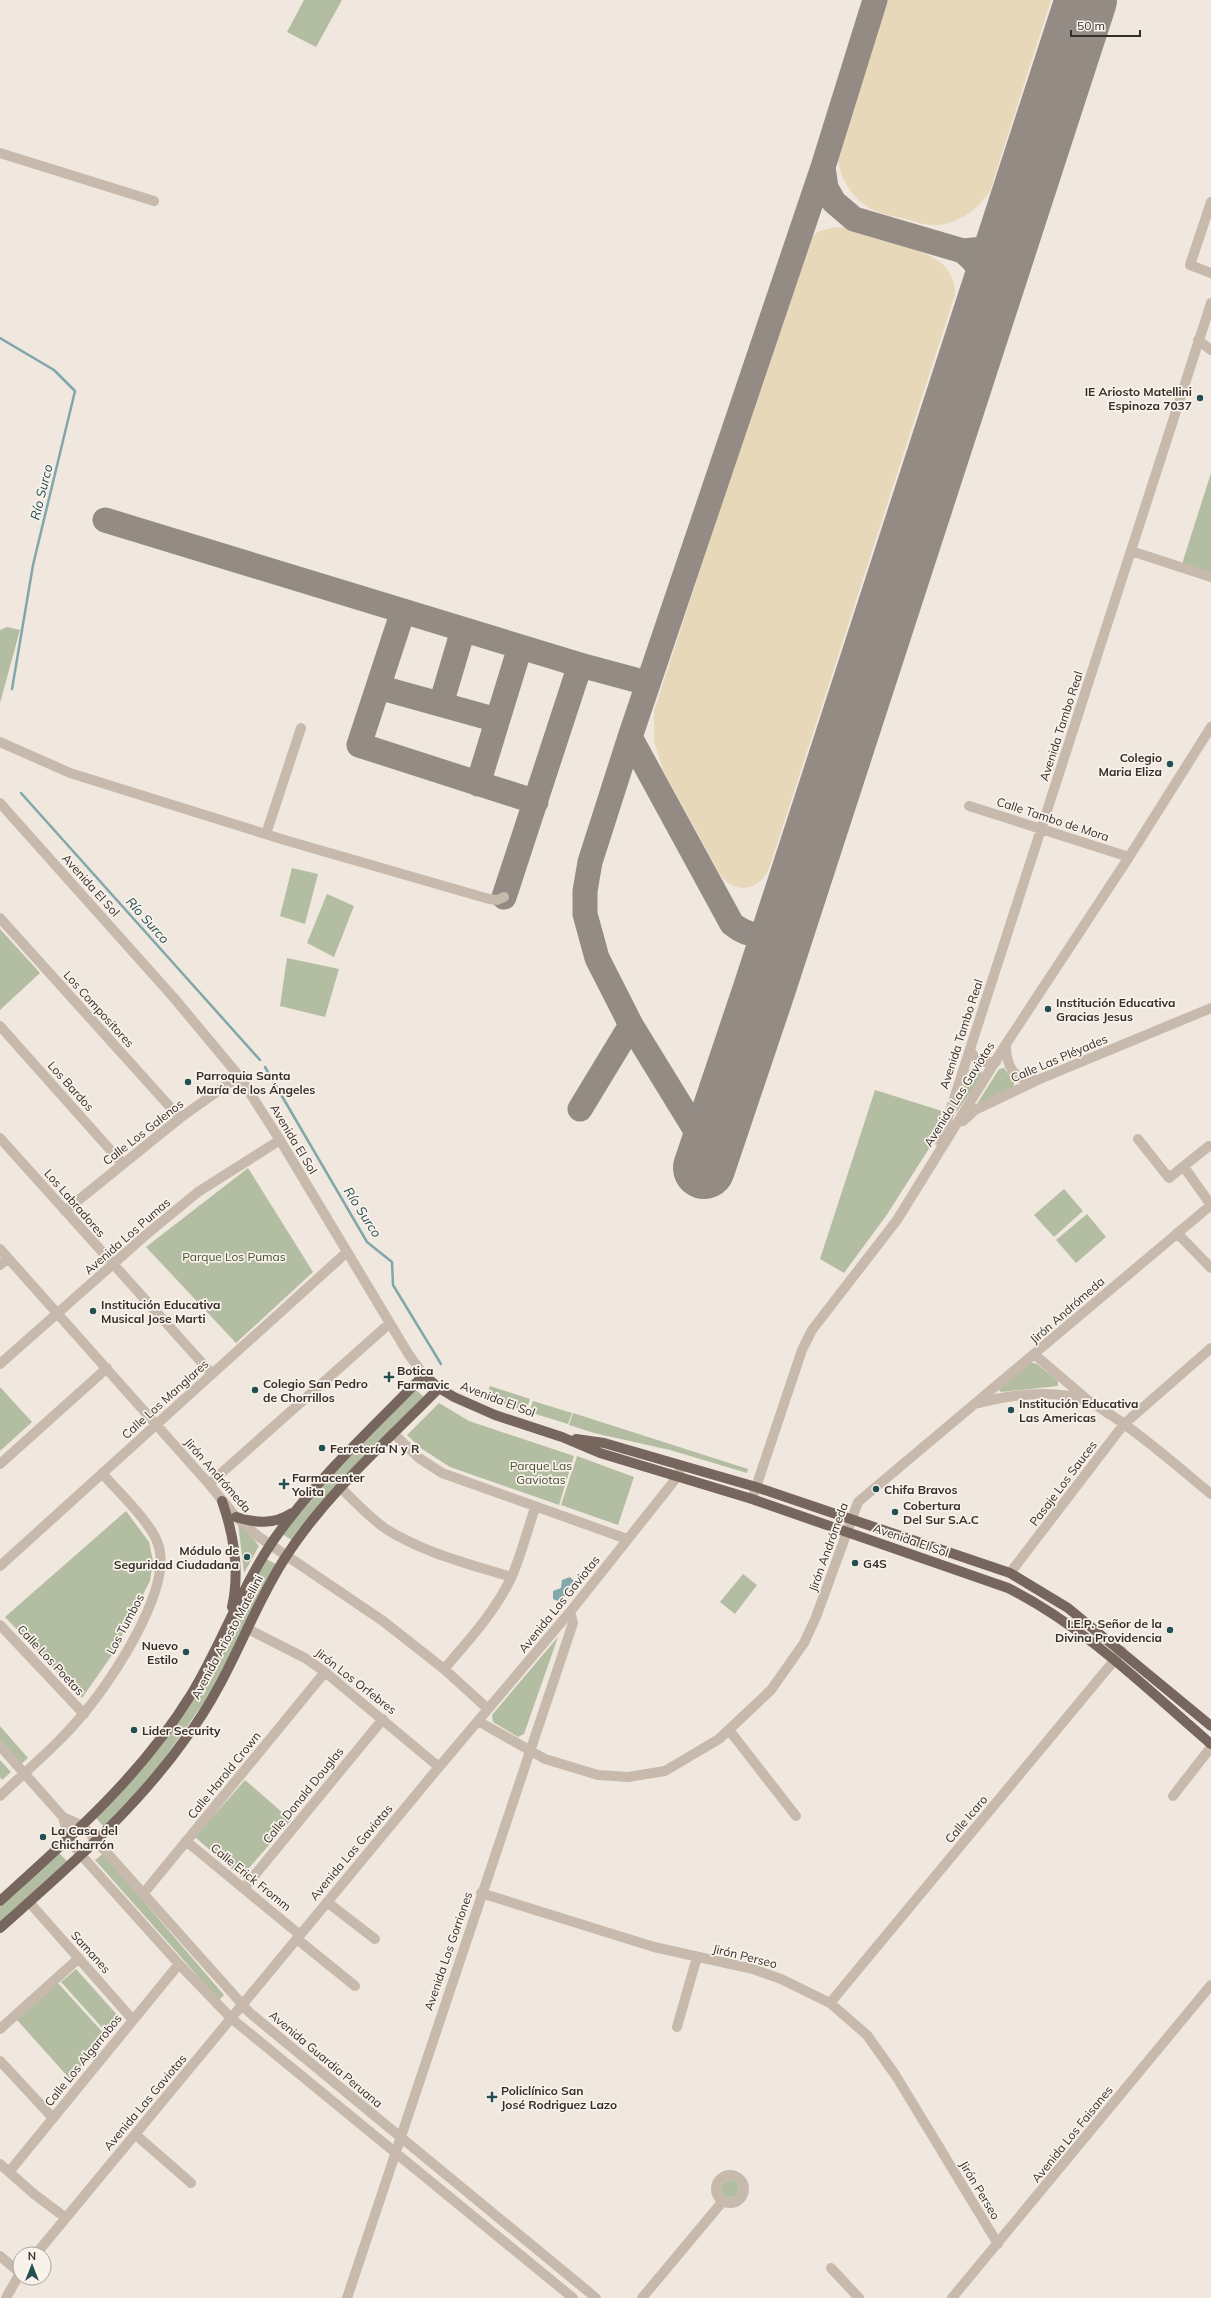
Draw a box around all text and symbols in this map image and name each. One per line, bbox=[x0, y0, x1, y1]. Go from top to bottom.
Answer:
scale bar bbox=[1071, 12, 1140, 38]
text: 50 m bbox=[1077, 18, 1105, 33]
place label: IE Ariosto Matellini Espinoza 7037 bbox=[1085, 384, 1192, 413]
marker: IE Ariosto Matellini Espinoza 7037 bbox=[1195, 393, 1205, 403]
water label: Río Surco bbox=[26, 462, 56, 522]
street label: Avenida Tambo Real bbox=[1036, 669, 1086, 783]
place label: Colegio Maria Eliza bbox=[1098, 750, 1162, 779]
marker: Colegio Maria Eliza bbox=[1165, 759, 1175, 769]
street label: Calle Tambo de Mora bbox=[995, 794, 1111, 844]
street label: Avenida El Sol bbox=[59, 851, 123, 919]
water label: Río Surco bbox=[123, 894, 173, 946]
street label: Los Compositores bbox=[61, 967, 137, 1051]
street label: Avenida Tambo Real bbox=[936, 977, 986, 1091]
place label: Institución Educativa Gracias Jesus bbox=[1056, 995, 1175, 1024]
marker: Institución Educativa Gracias Jesus bbox=[1043, 1004, 1053, 1014]
street label: Calle Las Pléyades bbox=[1008, 1031, 1110, 1085]
street label: Avenida Las Gaviotas bbox=[921, 1039, 997, 1149]
street label: Los Bardos bbox=[45, 1058, 97, 1114]
place label: Parroquia Santa María de los Ángeles bbox=[196, 1068, 315, 1097]
marker: Parroquia Santa María de los Ángeles bbox=[183, 1077, 193, 1087]
street label: Calle Los Galenos bbox=[100, 1096, 186, 1168]
street label: Avenida El Sol bbox=[267, 1101, 321, 1177]
street label: Los Labradores bbox=[41, 1166, 109, 1240]
water label: Río Surco bbox=[341, 1184, 385, 1240]
street label: Avenida Los Pumas bbox=[81, 1194, 173, 1278]
park label: Parque Los Pumas bbox=[182, 1249, 286, 1264]
street label: Jirón Andrómeda bbox=[1027, 1274, 1107, 1346]
place label: Institución Educativa Musical Jose Marti bbox=[101, 1297, 220, 1326]
marker: Institución Educativa Musical Jose Marti bbox=[88, 1306, 98, 1316]
street label: Calle Los Manglares bbox=[119, 1356, 212, 1442]
place label: Botica Farmavic bbox=[397, 1363, 450, 1392]
marker: Botica Farmavic bbox=[384, 1372, 394, 1382]
place label: Colegio San Pedro de Chorrillos bbox=[263, 1376, 368, 1405]
street label: Avenida El Sol bbox=[458, 1378, 538, 1420]
marker: Colegio San Pedro de Chorrillos bbox=[250, 1385, 260, 1395]
place label: Institución Educativa Las Americas bbox=[1019, 1396, 1138, 1425]
marker: Institución Educativa Las Americas bbox=[1006, 1405, 1016, 1415]
street label: Jirón Andrómeda bbox=[182, 1435, 254, 1515]
street label: Pasaje Los Sauces bbox=[1026, 1437, 1100, 1529]
place label: Ferretería N y R bbox=[330, 1441, 420, 1456]
marker: Ferretería N y R bbox=[317, 1443, 327, 1453]
park label: Parque Las Gaviotas bbox=[510, 1458, 572, 1487]
place label: Farmacenter Yolita bbox=[291, 1470, 365, 1499]
marker: Farmacenter Yolita bbox=[279, 1479, 289, 1489]
place label: Chifa Bravos bbox=[884, 1482, 958, 1497]
marker: Chifa Bravos bbox=[871, 1484, 881, 1494]
place label: Cobertura Del Sur S.A.C bbox=[903, 1498, 979, 1527]
street label: Jirón Andrómeda bbox=[805, 1500, 851, 1594]
marker: Cobertura Del Sur S.A.C bbox=[890, 1507, 900, 1517]
street label: Avenida El Sol bbox=[871, 1520, 951, 1560]
place label: Módulo de Seguridad Ciudadana bbox=[114, 1543, 239, 1572]
marker: Módulo de Seguridad Ciudadana bbox=[242, 1552, 252, 1562]
street label: Avenida Las Gaviotas bbox=[515, 1552, 603, 1656]
place label: G4S bbox=[863, 1556, 887, 1571]
marker: G4S bbox=[850, 1558, 860, 1568]
street label: Avenida Ariosto Matellini bbox=[188, 1572, 266, 1702]
street label: Los Tumbos bbox=[103, 1591, 147, 1657]
place label: I.E.P. Señor de la Divina Providencia bbox=[1055, 1616, 1162, 1645]
street label: Calle Los Poetas bbox=[14, 1622, 88, 1699]
marker: I.E.P. Señor de la Divina Providencia bbox=[1165, 1625, 1175, 1635]
place label: Nuevo Estilo bbox=[142, 1638, 178, 1667]
street label: Jirón Los Orfebres bbox=[312, 1645, 400, 1717]
marker: Nuevo Estilo bbox=[181, 1647, 191, 1657]
place label: Lider Security bbox=[142, 1723, 221, 1738]
marker: Lider Security bbox=[129, 1725, 139, 1735]
street label: Calle Harold Crown bbox=[184, 1728, 264, 1822]
street label: Calle Donald Douglas bbox=[259, 1744, 347, 1846]
street label: Calle Icaro bbox=[942, 1792, 990, 1846]
street label: Avenida Las Gaviotas bbox=[306, 1801, 396, 1903]
place label: La Casa del Chicharrón bbox=[51, 1823, 118, 1852]
marker: La Casa del Chicharrón bbox=[38, 1832, 48, 1842]
street label: Calle Erick Fromm bbox=[208, 1840, 294, 1914]
street label: Avenida Los Gorriones bbox=[421, 1890, 475, 2012]
street label: Samanes bbox=[68, 1928, 114, 1976]
street label: Jirón Perseo bbox=[711, 1941, 779, 1971]
street label: Avenida Guardia Peruana bbox=[266, 2007, 386, 2111]
street label: Calle Los Algarrobos bbox=[41, 2011, 125, 2109]
street label: Avenida Las Gaviotas bbox=[100, 2051, 190, 2153]
street label: Avenida Los Faisanes bbox=[1028, 2082, 1116, 2186]
place label: Policlínico San José Rodriguez Lazo bbox=[501, 2083, 617, 2112]
marker: Policlínico San José Rodriguez Lazo bbox=[486, 2091, 498, 2103]
street label: Jirón Perseo bbox=[957, 2158, 1003, 2222]
north arrow bbox=[12, 2246, 52, 2286]
text: N bbox=[28, 2249, 36, 2263]

